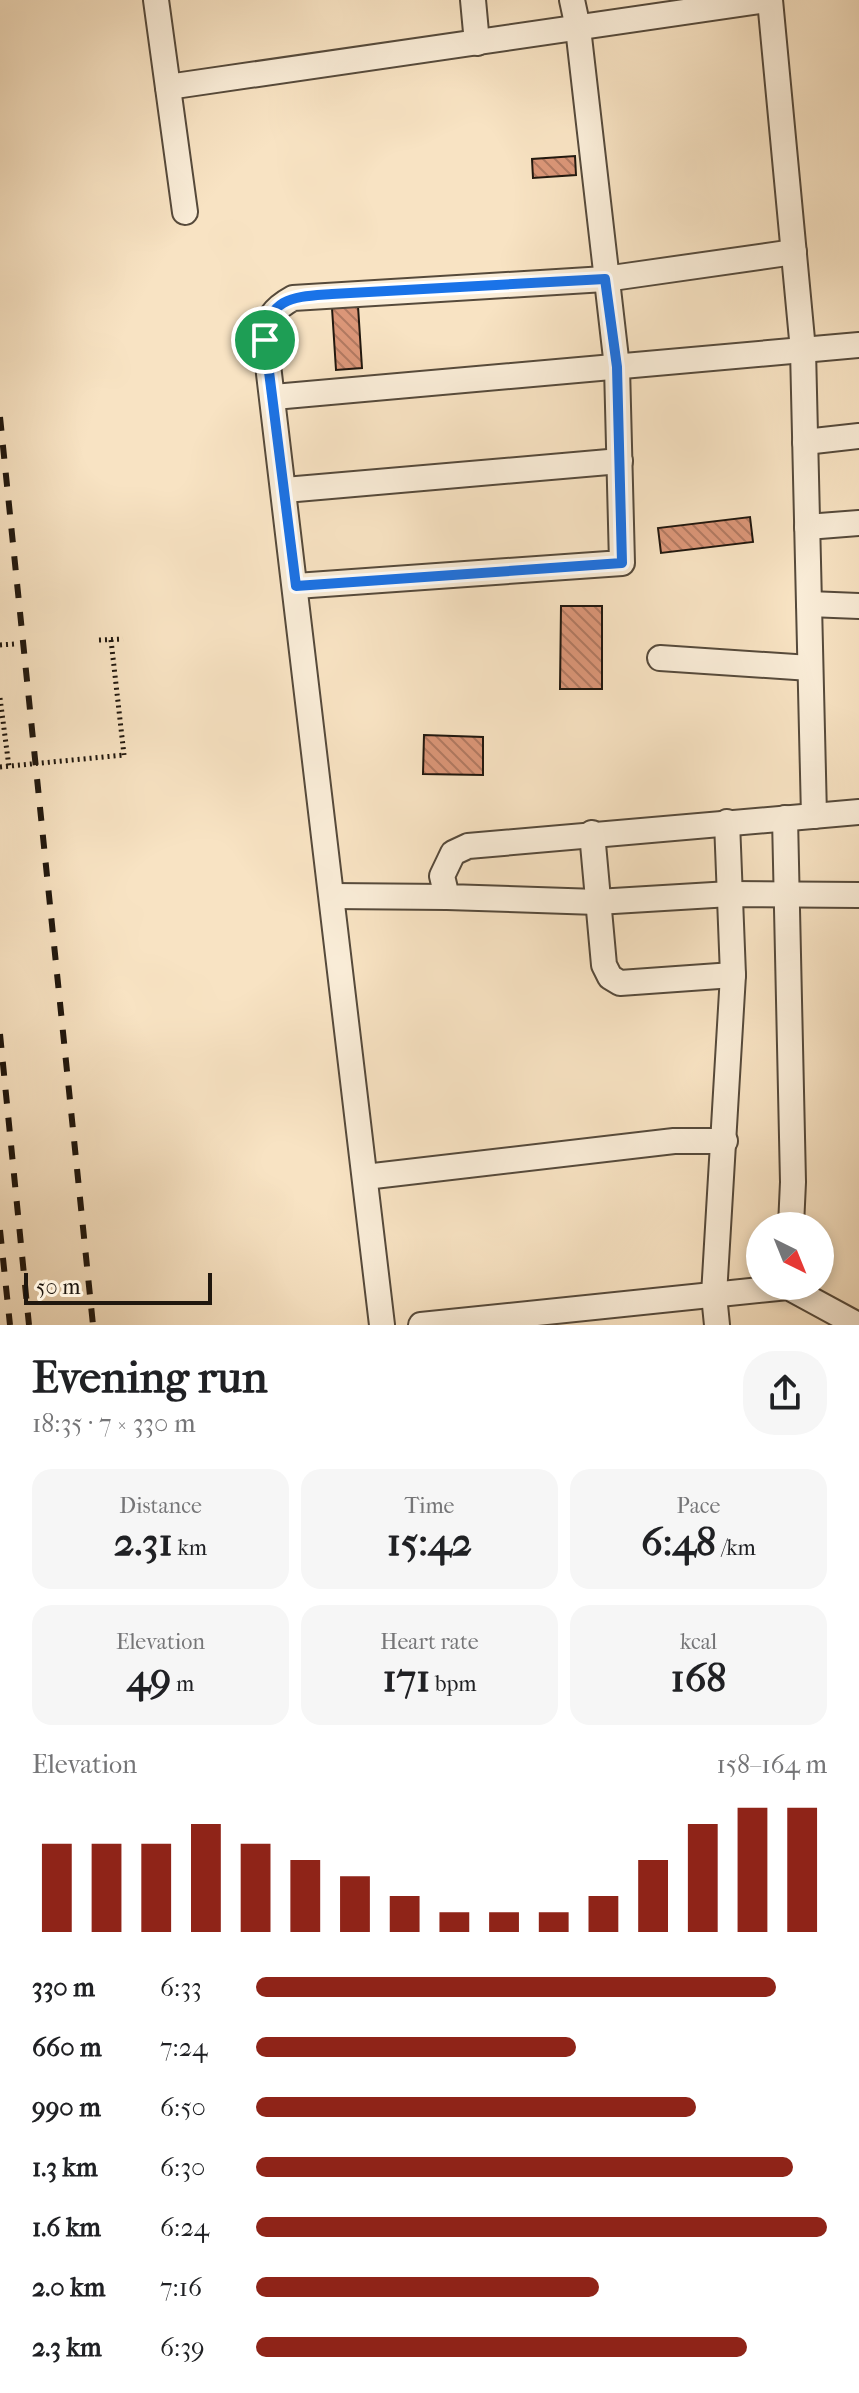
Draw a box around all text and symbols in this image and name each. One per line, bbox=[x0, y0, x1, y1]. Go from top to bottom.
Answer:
pin bbox=[231, 306, 299, 374]
icon: arrive bbox=[243, 318, 287, 362]
north arrow bbox=[746, 1212, 834, 1300]
map controls bbox=[746, 1212, 834, 1300]
scale bar bbox=[24, 1269, 212, 1305]
text: 50 m bbox=[36, 1274, 81, 1300]
button: share bbox=[743, 1351, 827, 1435]
text: Evening run bbox=[32, 1352, 267, 1403]
text: 18:35 · 7 × 330 m bbox=[32, 1408, 196, 1439]
text: Distance bbox=[119, 1493, 202, 1519]
text: Time bbox=[405, 1493, 455, 1519]
text: Pace bbox=[677, 1493, 720, 1519]
text: 2.31 bbox=[114, 1519, 173, 1565]
text: 15:42 bbox=[387, 1519, 472, 1565]
text: 6:48 bbox=[641, 1519, 716, 1565]
text: km bbox=[173, 1535, 207, 1561]
text: /km bbox=[716, 1535, 756, 1561]
text: Elevation bbox=[116, 1629, 205, 1655]
text: Heart rate bbox=[380, 1629, 479, 1655]
text: kcal bbox=[680, 1629, 717, 1655]
text: 49 bbox=[127, 1655, 171, 1701]
text: 171 bbox=[382, 1655, 430, 1701]
text: 168 bbox=[671, 1655, 726, 1701]
text: m bbox=[171, 1671, 194, 1697]
text: bpm bbox=[430, 1671, 477, 1697]
text: Elevation bbox=[32, 1749, 137, 1780]
text: 158–164 m bbox=[716, 1749, 827, 1780]
text: 330 m bbox=[32, 1972, 95, 2003]
text: 6:33 bbox=[160, 1972, 202, 2003]
text: 660 m bbox=[32, 2032, 102, 2063]
text: 7:24 bbox=[160, 2032, 208, 2063]
text: 990 m bbox=[32, 2092, 101, 2123]
text: 6:50 bbox=[160, 2092, 206, 2123]
text: 1.3 km bbox=[32, 2152, 98, 2183]
text: 6:30 bbox=[160, 2152, 205, 2183]
text: 1.6 km bbox=[32, 2212, 101, 2243]
text: 6:24 bbox=[160, 2212, 209, 2243]
text: 2.0 km bbox=[32, 2272, 105, 2303]
text: 7:16 bbox=[160, 2272, 202, 2303]
text: 2.3 km bbox=[32, 2332, 102, 2363]
text: 6:39 bbox=[160, 2332, 205, 2363]

